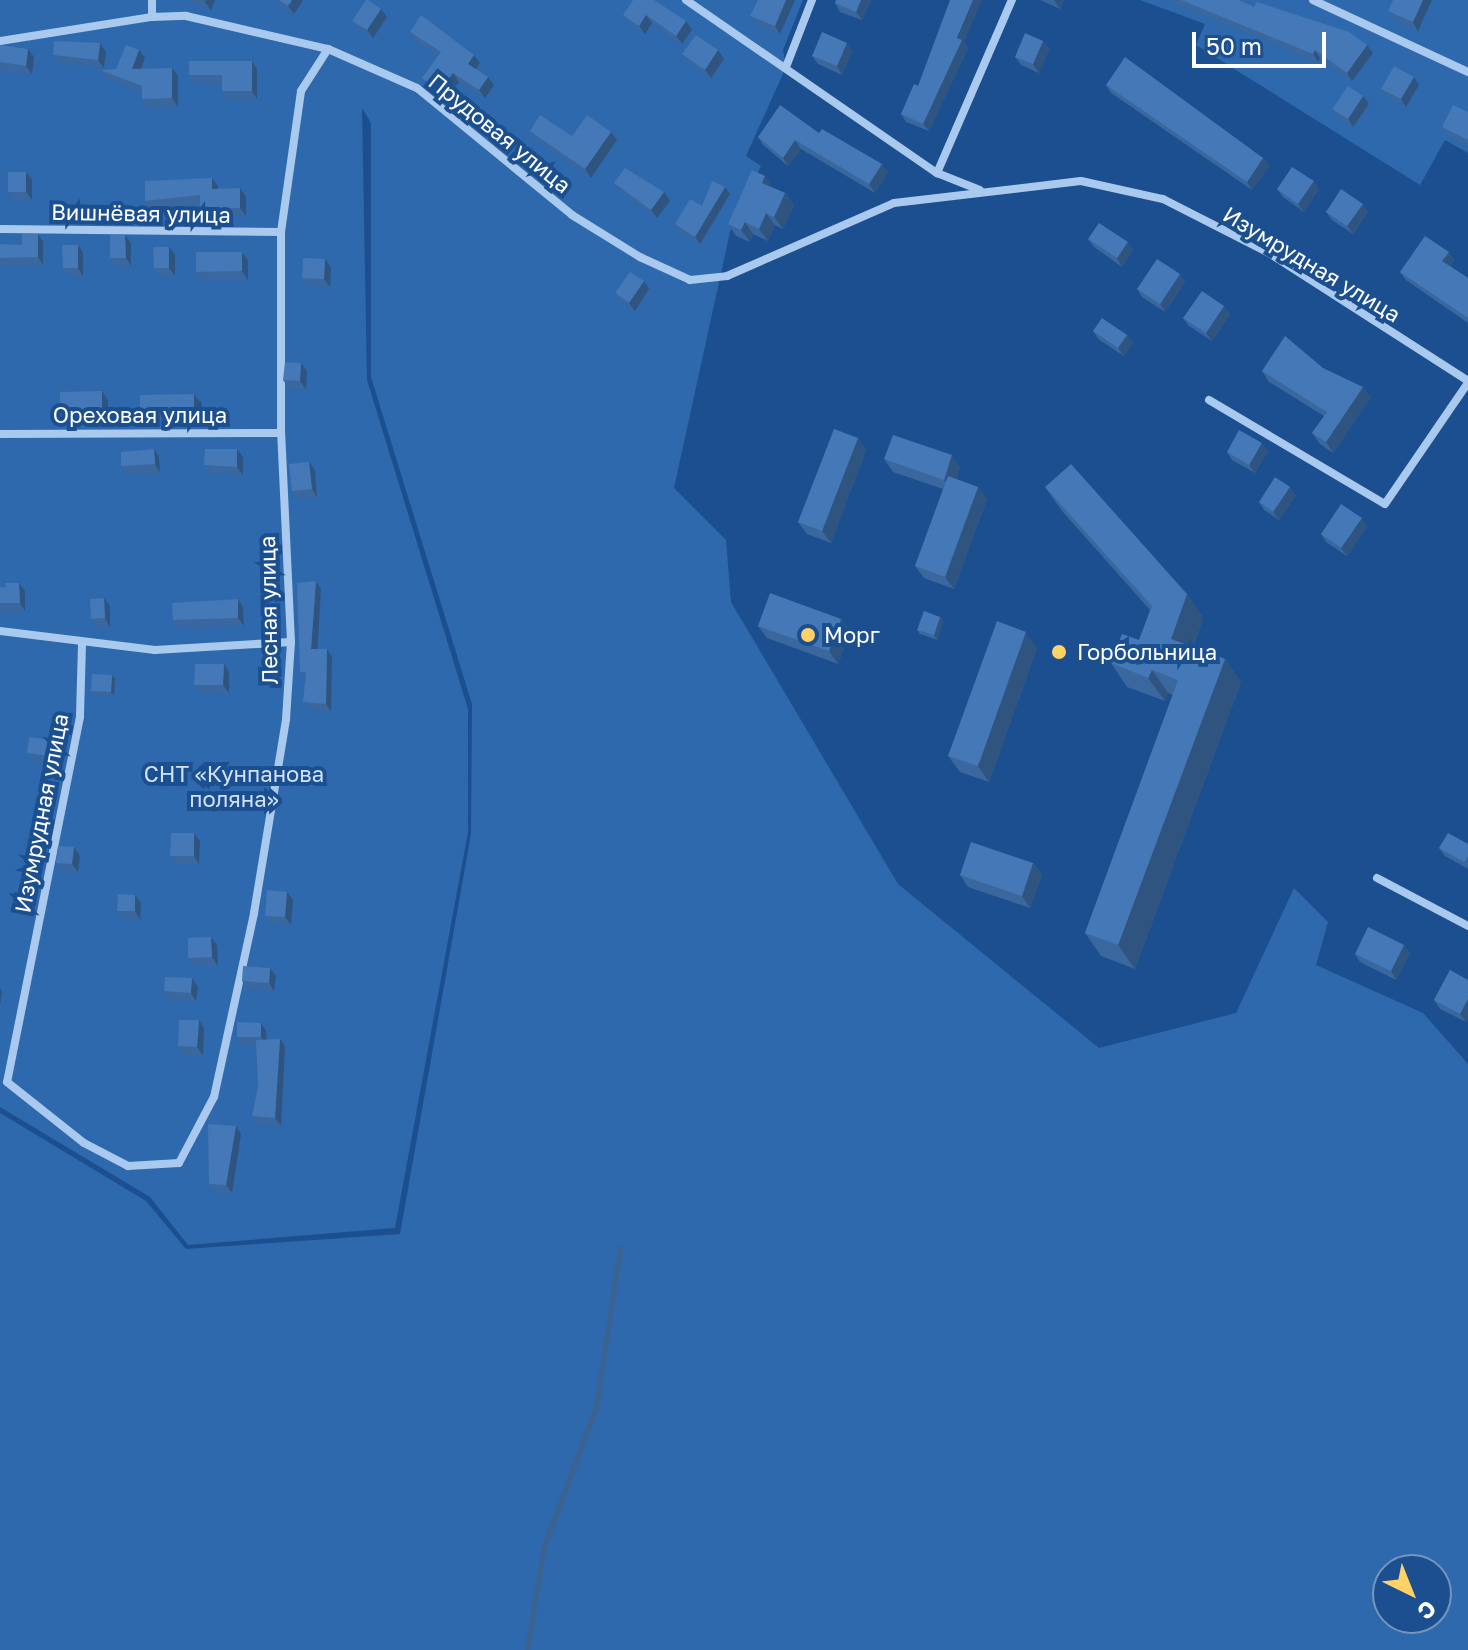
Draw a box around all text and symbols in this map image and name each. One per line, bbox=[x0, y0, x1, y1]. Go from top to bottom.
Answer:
scale bar bbox=[1196, 16, 1330, 66]
text: 50 m bbox=[1206, 31, 1262, 60]
street label: Прудовая улица bbox=[424, 68, 576, 198]
street label: Вишнёвая улица bbox=[51, 198, 231, 228]
street label: Изумрудная улица bbox=[1218, 201, 1406, 327]
street label: Ореховая улица bbox=[53, 402, 227, 428]
street label: Лесная улица bbox=[254, 535, 282, 685]
place label: Морг bbox=[824, 622, 880, 648]
marker: Морг bbox=[799, 626, 817, 644]
place label: Горбольница bbox=[1077, 639, 1217, 665]
marker: Горбольница bbox=[1048, 641, 1070, 663]
street label: Изумрудная улица bbox=[9, 711, 73, 915]
park label: СНТ «Кунпанова поляна» bbox=[144, 760, 324, 812]
north arrow bbox=[1372, 1554, 1452, 1634]
text: С bbox=[1412, 1595, 1442, 1626]

